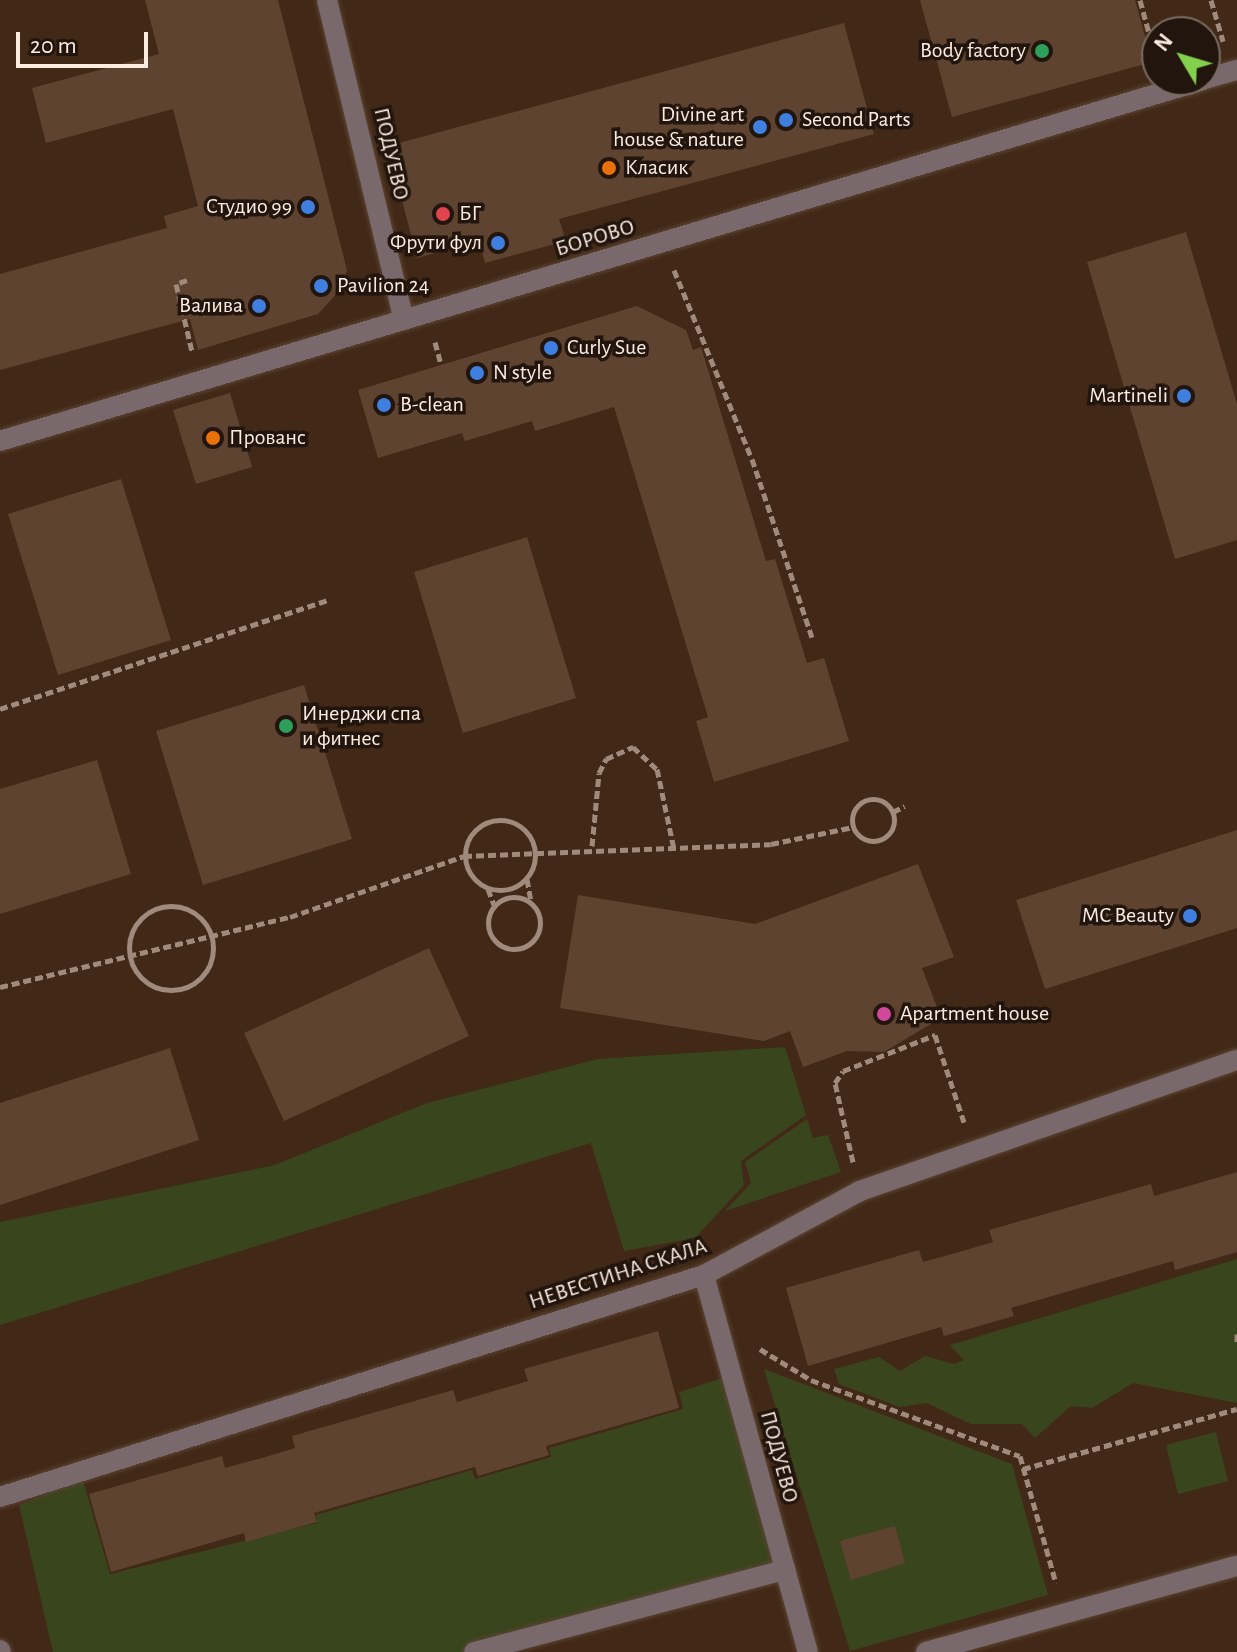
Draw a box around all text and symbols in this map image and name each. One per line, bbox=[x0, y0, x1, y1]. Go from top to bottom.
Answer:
scale bar bbox=[20, 16, 152, 66]
north arrow bbox=[1141, 16, 1221, 96]
text: N bbox=[1150, 30, 1177, 55]
text: 20 m bbox=[30, 34, 77, 58]
place label: Body factory bbox=[920, 38, 1026, 64]
marker: Body factory bbox=[1033, 42, 1051, 60]
place label: Divine art house & nature bbox=[613, 101, 744, 152]
street label: ПОДУЕВО bbox=[368, 105, 414, 203]
place label: Second Parts bbox=[802, 107, 911, 133]
marker: Second Parts bbox=[777, 111, 795, 129]
marker: Divine art house & nature bbox=[751, 118, 769, 136]
place label: Класик bbox=[625, 155, 688, 181]
marker: Класик bbox=[600, 159, 618, 177]
place label: Студио 99 bbox=[206, 194, 292, 220]
marker: Студио 99 bbox=[299, 198, 317, 216]
place label: БГ bbox=[459, 201, 481, 227]
marker: БГ bbox=[434, 205, 452, 223]
street label: БОРОВО bbox=[552, 213, 638, 263]
place label: Фрути фул bbox=[390, 230, 482, 256]
marker: Фрути фул bbox=[489, 234, 507, 252]
place label: Pavilion 24 bbox=[337, 273, 429, 299]
marker: Pavilion 24 bbox=[312, 277, 330, 295]
place label: Валива bbox=[179, 293, 243, 319]
marker: Валива bbox=[250, 297, 268, 315]
place label: Curly Sue bbox=[567, 335, 646, 361]
marker: Curly Sue bbox=[542, 339, 560, 357]
place label: N style bbox=[493, 360, 552, 386]
marker: N style bbox=[468, 364, 486, 382]
place label: Martineli bbox=[1089, 383, 1168, 409]
marker: Martineli bbox=[1175, 387, 1193, 405]
place label: B-clean bbox=[400, 392, 464, 418]
marker: B-clean bbox=[375, 396, 393, 414]
place label: Прованс bbox=[229, 425, 306, 451]
marker: Прованс bbox=[204, 429, 222, 447]
place label: Инерджи спа и фитнес bbox=[302, 700, 421, 752]
marker: Инерджи спа и фитнес bbox=[277, 717, 295, 735]
place label: MC Beauty bbox=[1082, 903, 1174, 929]
marker: MC Beauty bbox=[1181, 907, 1199, 925]
place label: Apartment house bbox=[900, 1001, 1049, 1027]
marker: Apartment house bbox=[875, 1005, 893, 1023]
street label: НЕВЕСТИНА СКАЛА bbox=[526, 1233, 710, 1315]
street label: ПОДУЕВО bbox=[754, 1408, 804, 1506]

